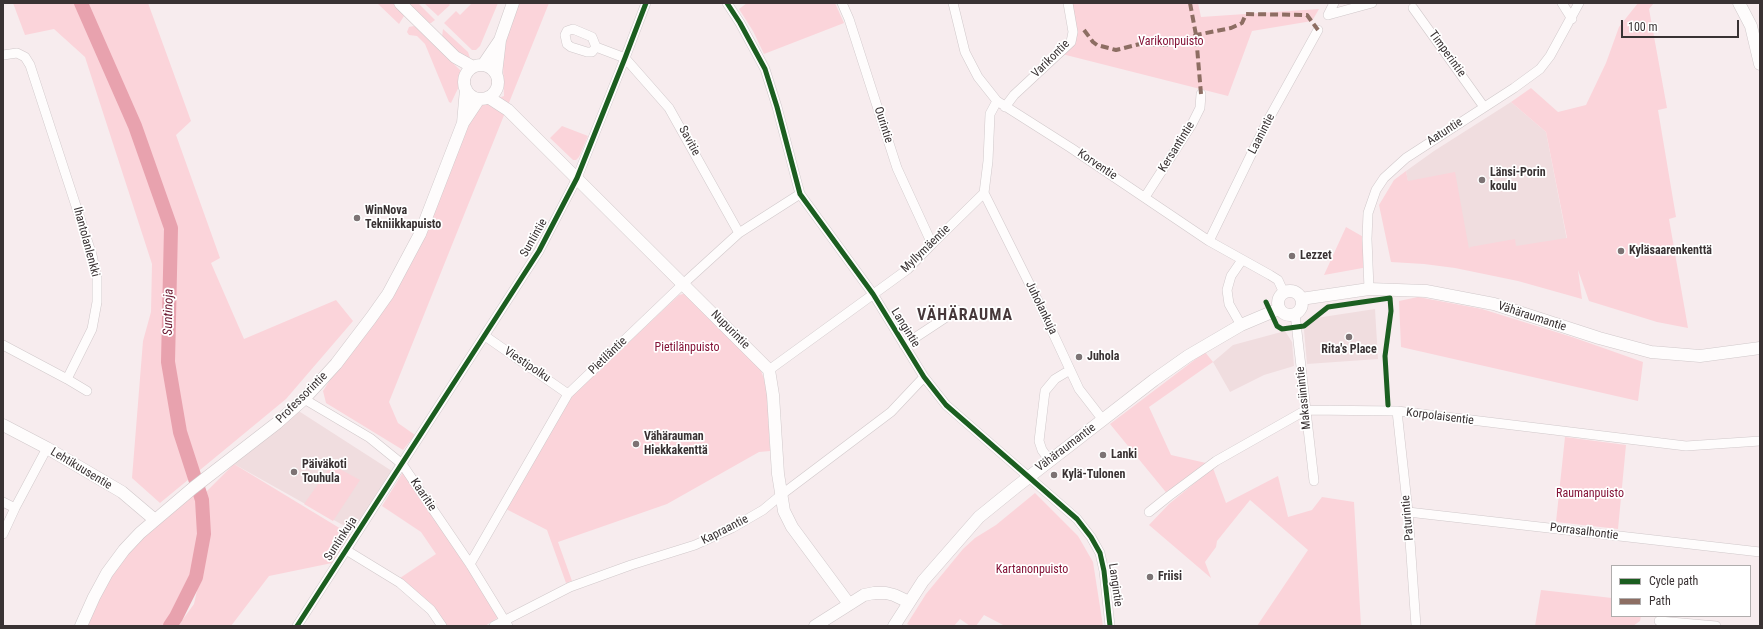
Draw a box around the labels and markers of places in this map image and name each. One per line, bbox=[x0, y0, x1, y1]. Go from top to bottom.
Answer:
place label: Länsi-Porin koulu bbox=[1490, 166, 1546, 194]
marker: Länsi-Porin koulu bbox=[1477, 175, 1487, 185]
place label: WinNova Tekniikkapuisto bbox=[365, 204, 441, 232]
marker: WinNova Tekniikkapuisto bbox=[352, 213, 362, 223]
place label: Kyläsaarenkenttä bbox=[1629, 244, 1712, 258]
marker: Kyläsaarenkenttä bbox=[1616, 246, 1626, 256]
place label: Lezzet bbox=[1300, 249, 1332, 263]
marker: Lezzet bbox=[1287, 251, 1297, 261]
marker: Rita's Place bbox=[1344, 332, 1354, 342]
place label: Rita's Place bbox=[1321, 343, 1377, 357]
place label: Juhola bbox=[1087, 350, 1119, 364]
marker: Juhola bbox=[1074, 352, 1084, 362]
place label: Vähärauman Hiekkakenttä bbox=[644, 430, 708, 458]
marker: Vähärauman Hiekkakenttä bbox=[631, 439, 641, 449]
place label: Lanki bbox=[1111, 448, 1137, 462]
marker: Lanki bbox=[1098, 450, 1108, 460]
place label: Päiväkoti Touhula bbox=[302, 458, 347, 486]
marker: Päiväkoti Touhula bbox=[289, 467, 299, 477]
place label: Kylä-Tulonen bbox=[1062, 468, 1125, 482]
marker: Kylä-Tulonen bbox=[1049, 470, 1059, 480]
place label: Friisi bbox=[1158, 570, 1182, 584]
marker: Friisi bbox=[1145, 572, 1155, 582]

